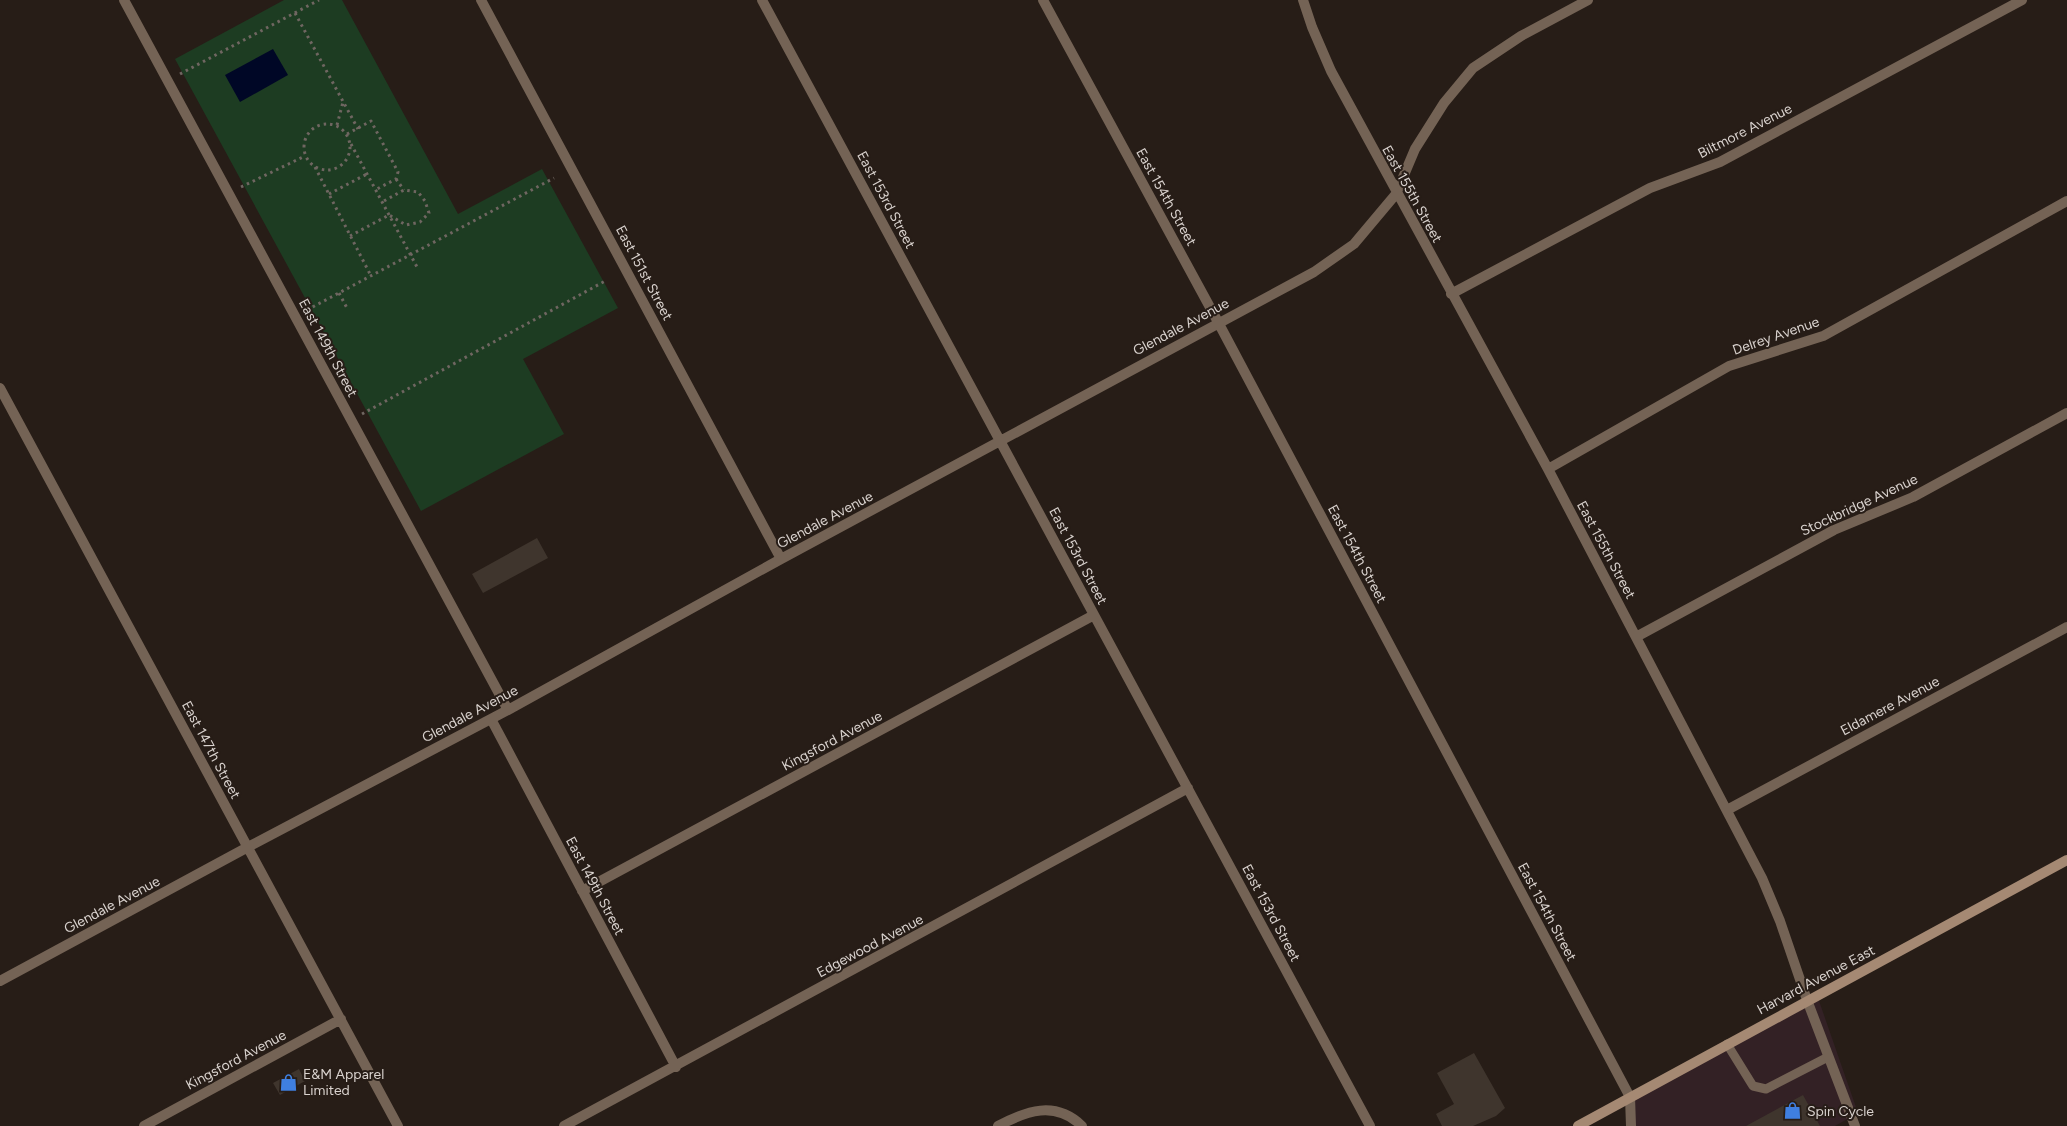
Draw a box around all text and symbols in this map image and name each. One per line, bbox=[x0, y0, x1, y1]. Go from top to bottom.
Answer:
street label: Biltmore Avenue bbox=[1695, 100, 1795, 162]
street label: East 155th Street bbox=[1378, 142, 1446, 246]
street label: East 154th Street bbox=[1132, 145, 1200, 249]
street label: East 153rd Street bbox=[853, 148, 919, 252]
street label: East 151st Street bbox=[612, 223, 676, 323]
street label: Glendale Avenue bbox=[1130, 294, 1232, 359]
street label: East 149th Street bbox=[295, 296, 361, 400]
street label: Delrey Avenue bbox=[1730, 313, 1822, 359]
street label: Stockbridge Avenue bbox=[1798, 470, 1921, 540]
street label: Glendale Avenue bbox=[774, 487, 876, 552]
street label: East 155th Street bbox=[1573, 498, 1639, 602]
street label: East 154th Street bbox=[1324, 502, 1390, 606]
street label: East 153rd Street bbox=[1045, 504, 1111, 608]
street label: Eldamere Avenue bbox=[1838, 673, 1943, 739]
street label: Glendale Avenue bbox=[419, 681, 521, 746]
street label: East 147th Street bbox=[178, 698, 244, 802]
street label: Kingsford Avenue bbox=[779, 707, 885, 775]
street label: East 149th Street bbox=[562, 834, 628, 938]
street label: East 154th Street bbox=[1514, 860, 1580, 964]
street label: East 153rd Street bbox=[1238, 861, 1304, 965]
street label: Glendale Avenue bbox=[61, 872, 163, 937]
street label: Edgewood Avenue bbox=[814, 911, 926, 981]
street label: Harvard Avenue East bbox=[1754, 942, 1878, 1018]
street label: Kingsford Avenue bbox=[183, 1026, 289, 1094]
place label: E&M Apparel Limited bbox=[303, 1066, 384, 1099]
shop icon: E&M Apparel Limited bbox=[279, 1072, 299, 1092]
shop icon: Spin Cycle bbox=[1783, 1101, 1803, 1121]
place label: Spin Cycle bbox=[1807, 1103, 1874, 1120]

